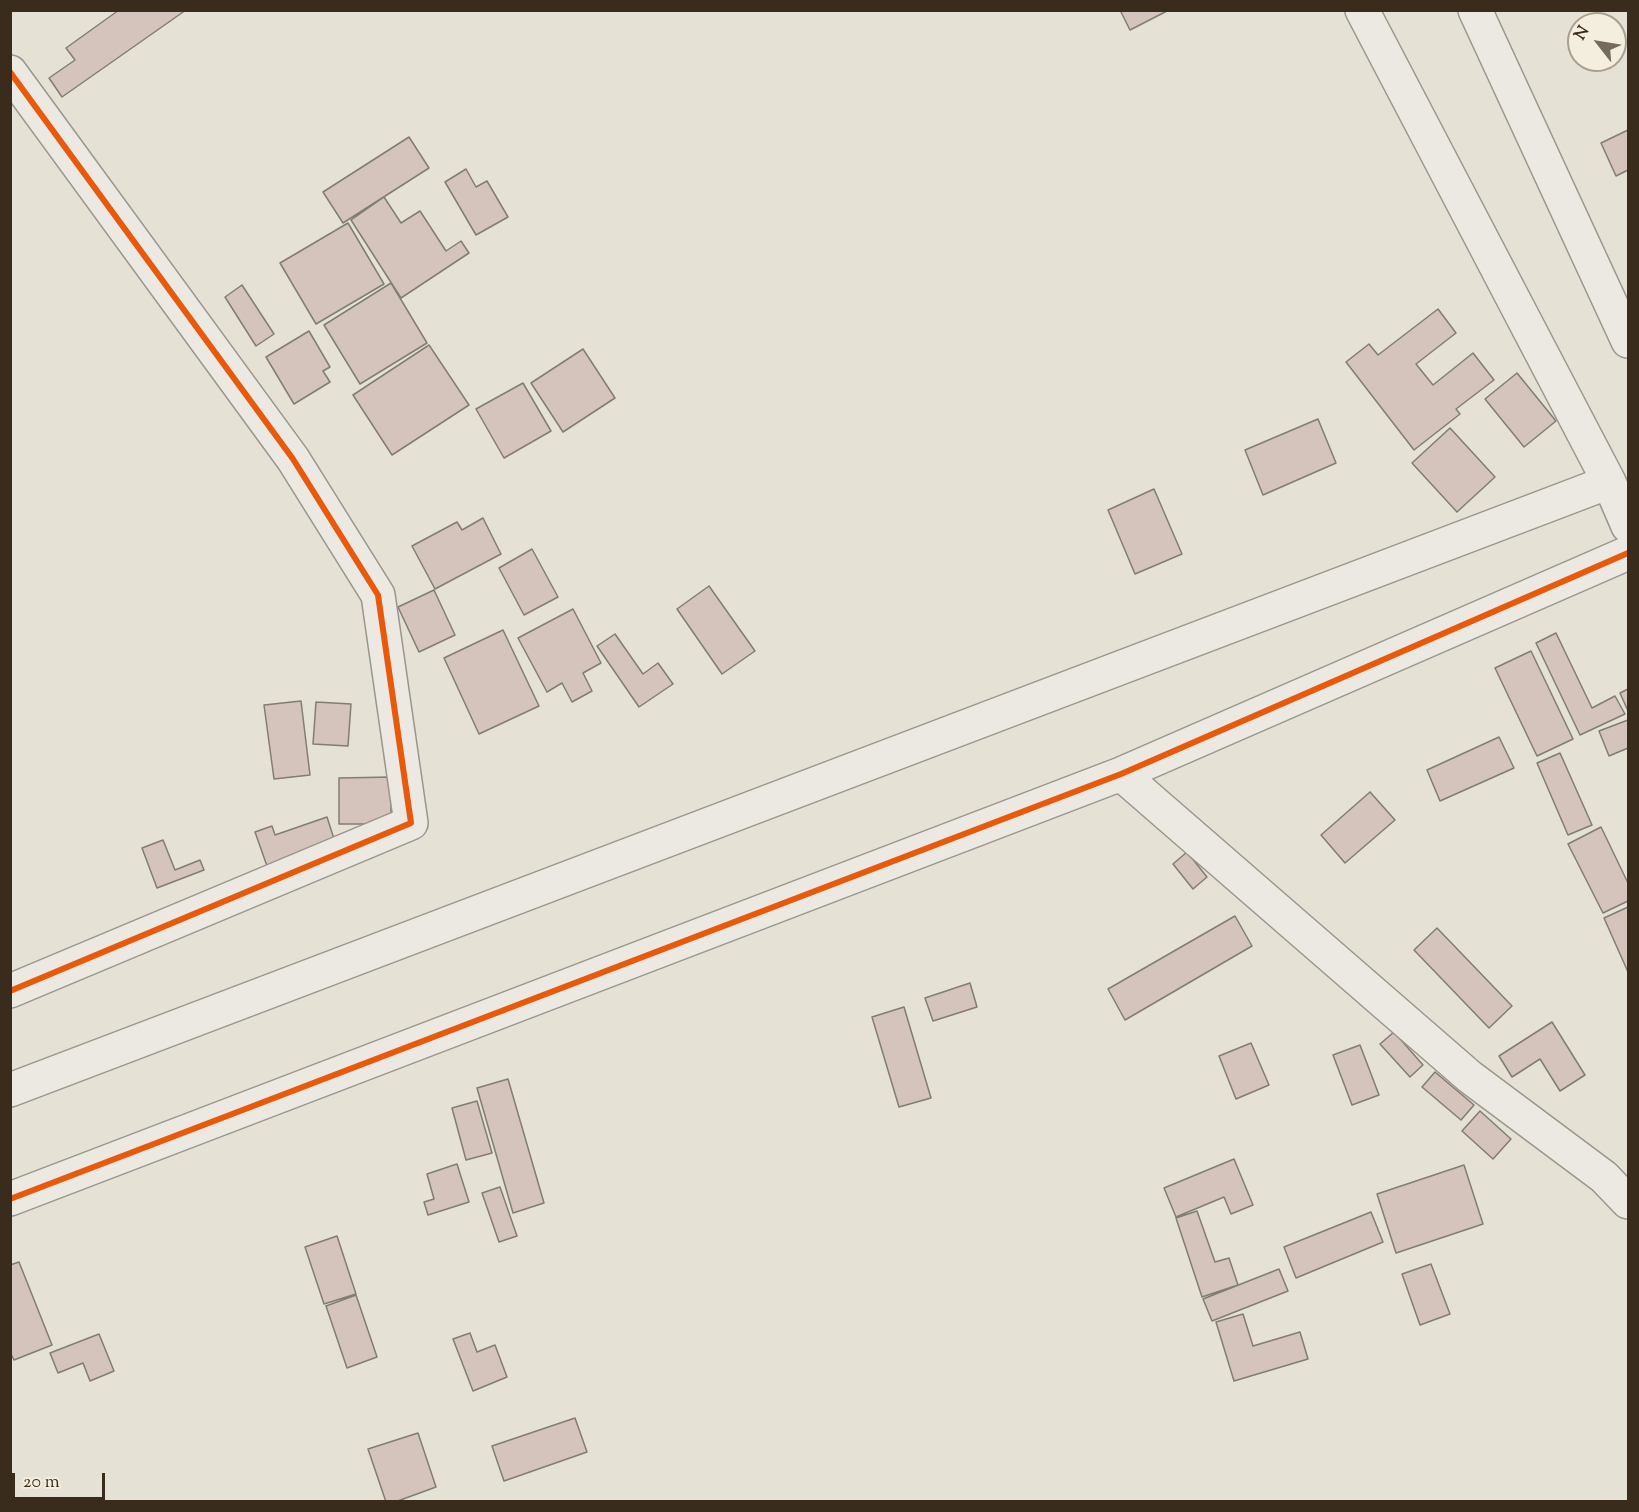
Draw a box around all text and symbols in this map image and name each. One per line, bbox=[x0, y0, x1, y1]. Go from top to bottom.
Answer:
north arrow bbox=[1567, 12, 1627, 72]
text: N bbox=[1570, 22, 1596, 45]
scale bar bbox=[15, 1461, 108, 1499]
text: 20 m bbox=[23, 1470, 60, 1496]

